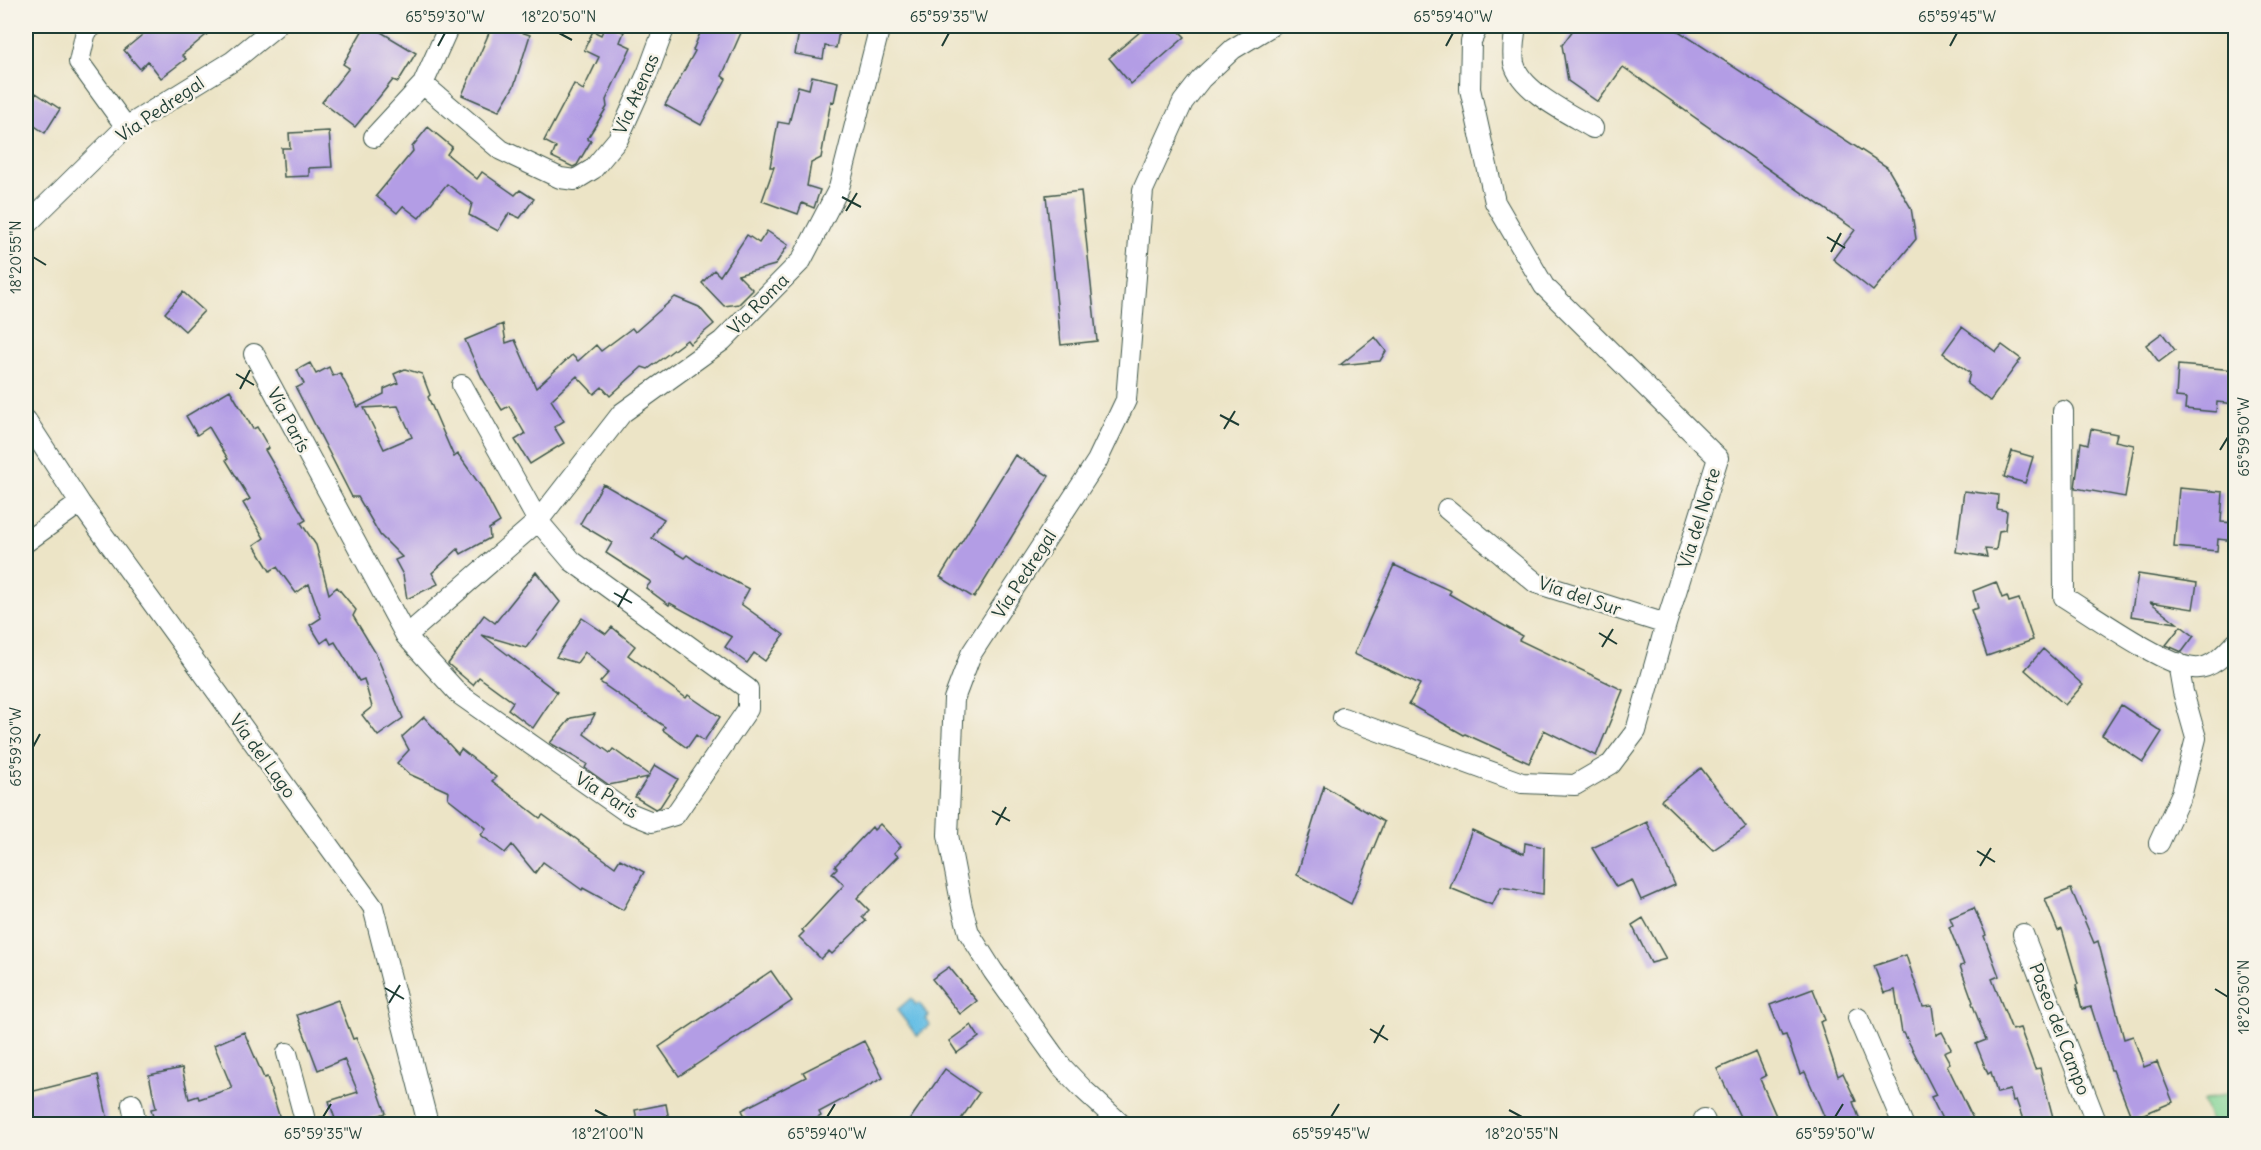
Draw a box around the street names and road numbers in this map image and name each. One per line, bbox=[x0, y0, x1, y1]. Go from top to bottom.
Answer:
street label: Vía Atenas bbox=[608, 50, 664, 138]
street label: Vía Pedregal bbox=[112, 71, 208, 147]
street label: Vía Roma bbox=[723, 269, 793, 339]
street label: Vía París bbox=[262, 384, 316, 456]
street label: Vía del Norte bbox=[1673, 465, 1725, 571]
street label: Vía Pedregal bbox=[987, 525, 1061, 623]
street label: Vía del Sur bbox=[1535, 571, 1625, 621]
street label: Vía del Lago bbox=[225, 709, 301, 803]
street label: Vía París bbox=[571, 767, 643, 823]
street label: Paseo del Campo bbox=[2024, 960, 2096, 1098]

